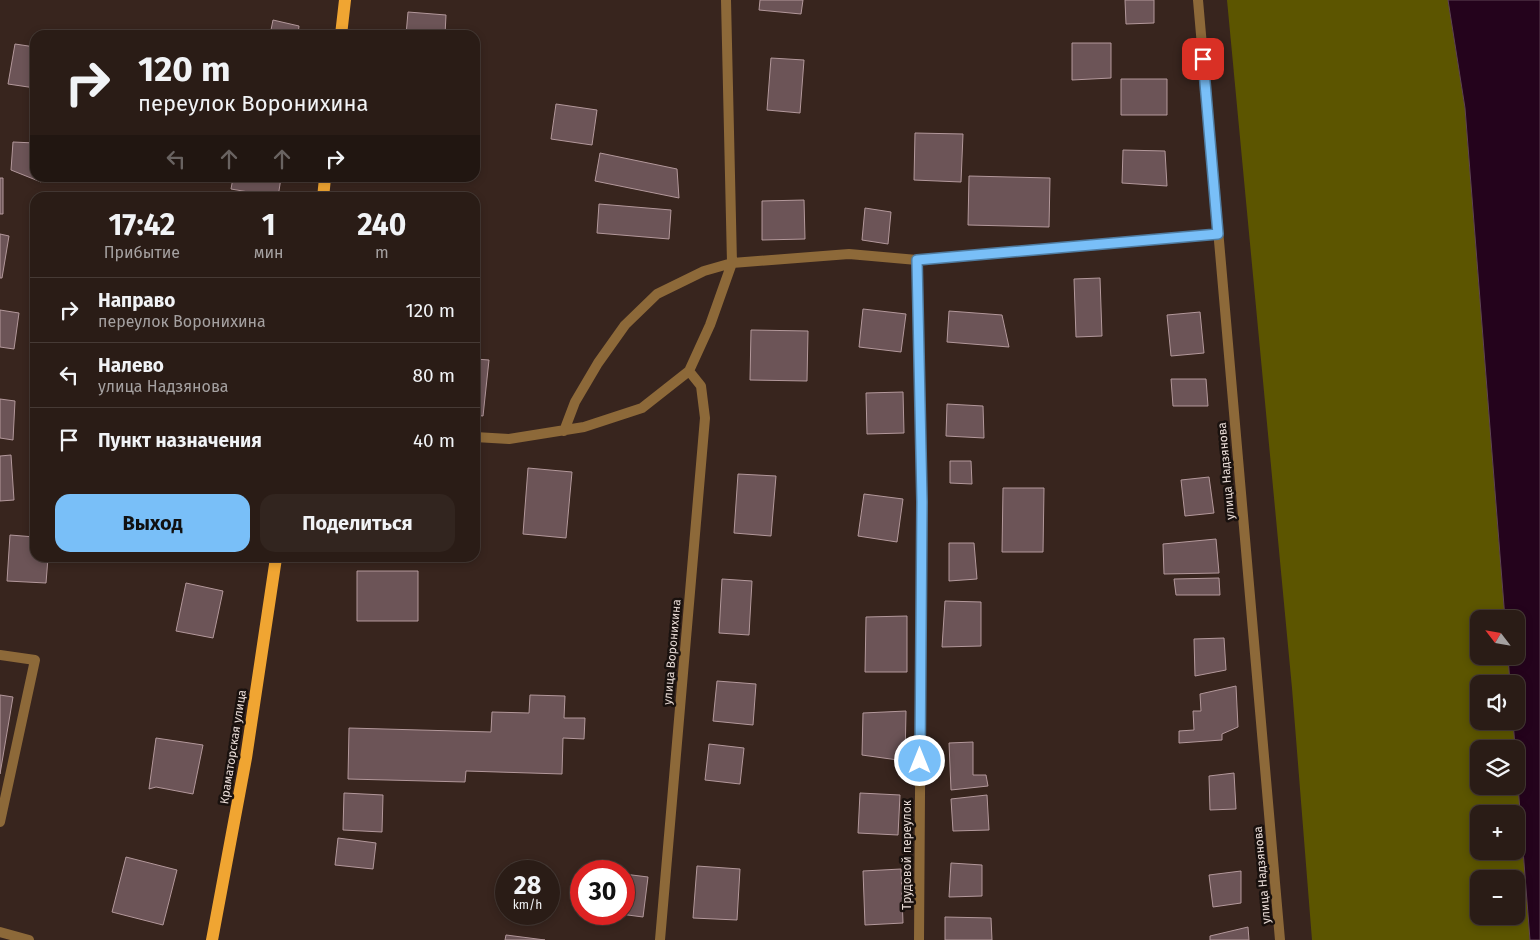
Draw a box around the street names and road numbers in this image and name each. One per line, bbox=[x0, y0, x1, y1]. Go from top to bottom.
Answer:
street label: улица Надзянова bbox=[1215, 422, 1237, 520]
street label: улица Воронихина bbox=[660, 599, 684, 705]
street label: Краматорская улица bbox=[217, 689, 249, 805]
street label: Трудовой переулок bbox=[900, 799, 914, 910]
street label: улица Надзянова bbox=[1251, 826, 1273, 924]

